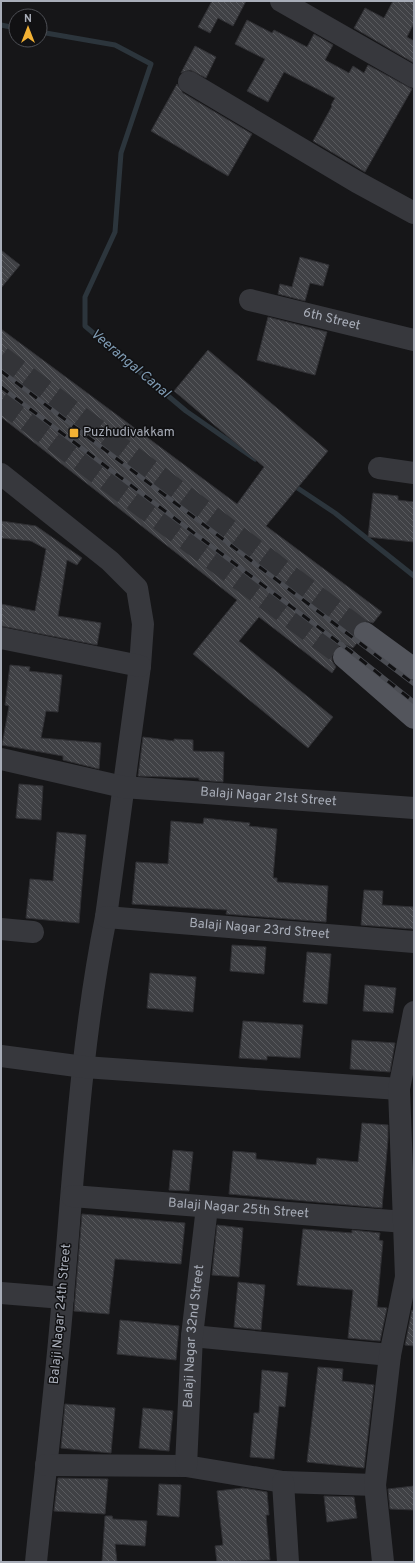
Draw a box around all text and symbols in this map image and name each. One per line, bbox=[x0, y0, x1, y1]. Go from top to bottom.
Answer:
north arrow bbox=[8, 8, 48, 48]
text: N bbox=[24, 12, 32, 26]
street label: 6th Street bbox=[301, 305, 362, 335]
water label: Veerangal Canal bbox=[87, 326, 174, 403]
place label: Puzhudivakkam bbox=[83, 425, 175, 441]
marker: Puzhudivakkam bbox=[68, 427, 80, 439]
street label: Balaji Nagar 21st Street bbox=[200, 785, 337, 810]
street label: Balaji Nagar 23rd Street bbox=[189, 916, 331, 943]
street label: Balaji Nagar 25th Street bbox=[167, 1196, 310, 1222]
street label: Balaji Nagar 24th Street bbox=[47, 1243, 75, 1385]
street label: Balaji Nagar 32nd Street bbox=[181, 1264, 208, 1408]

